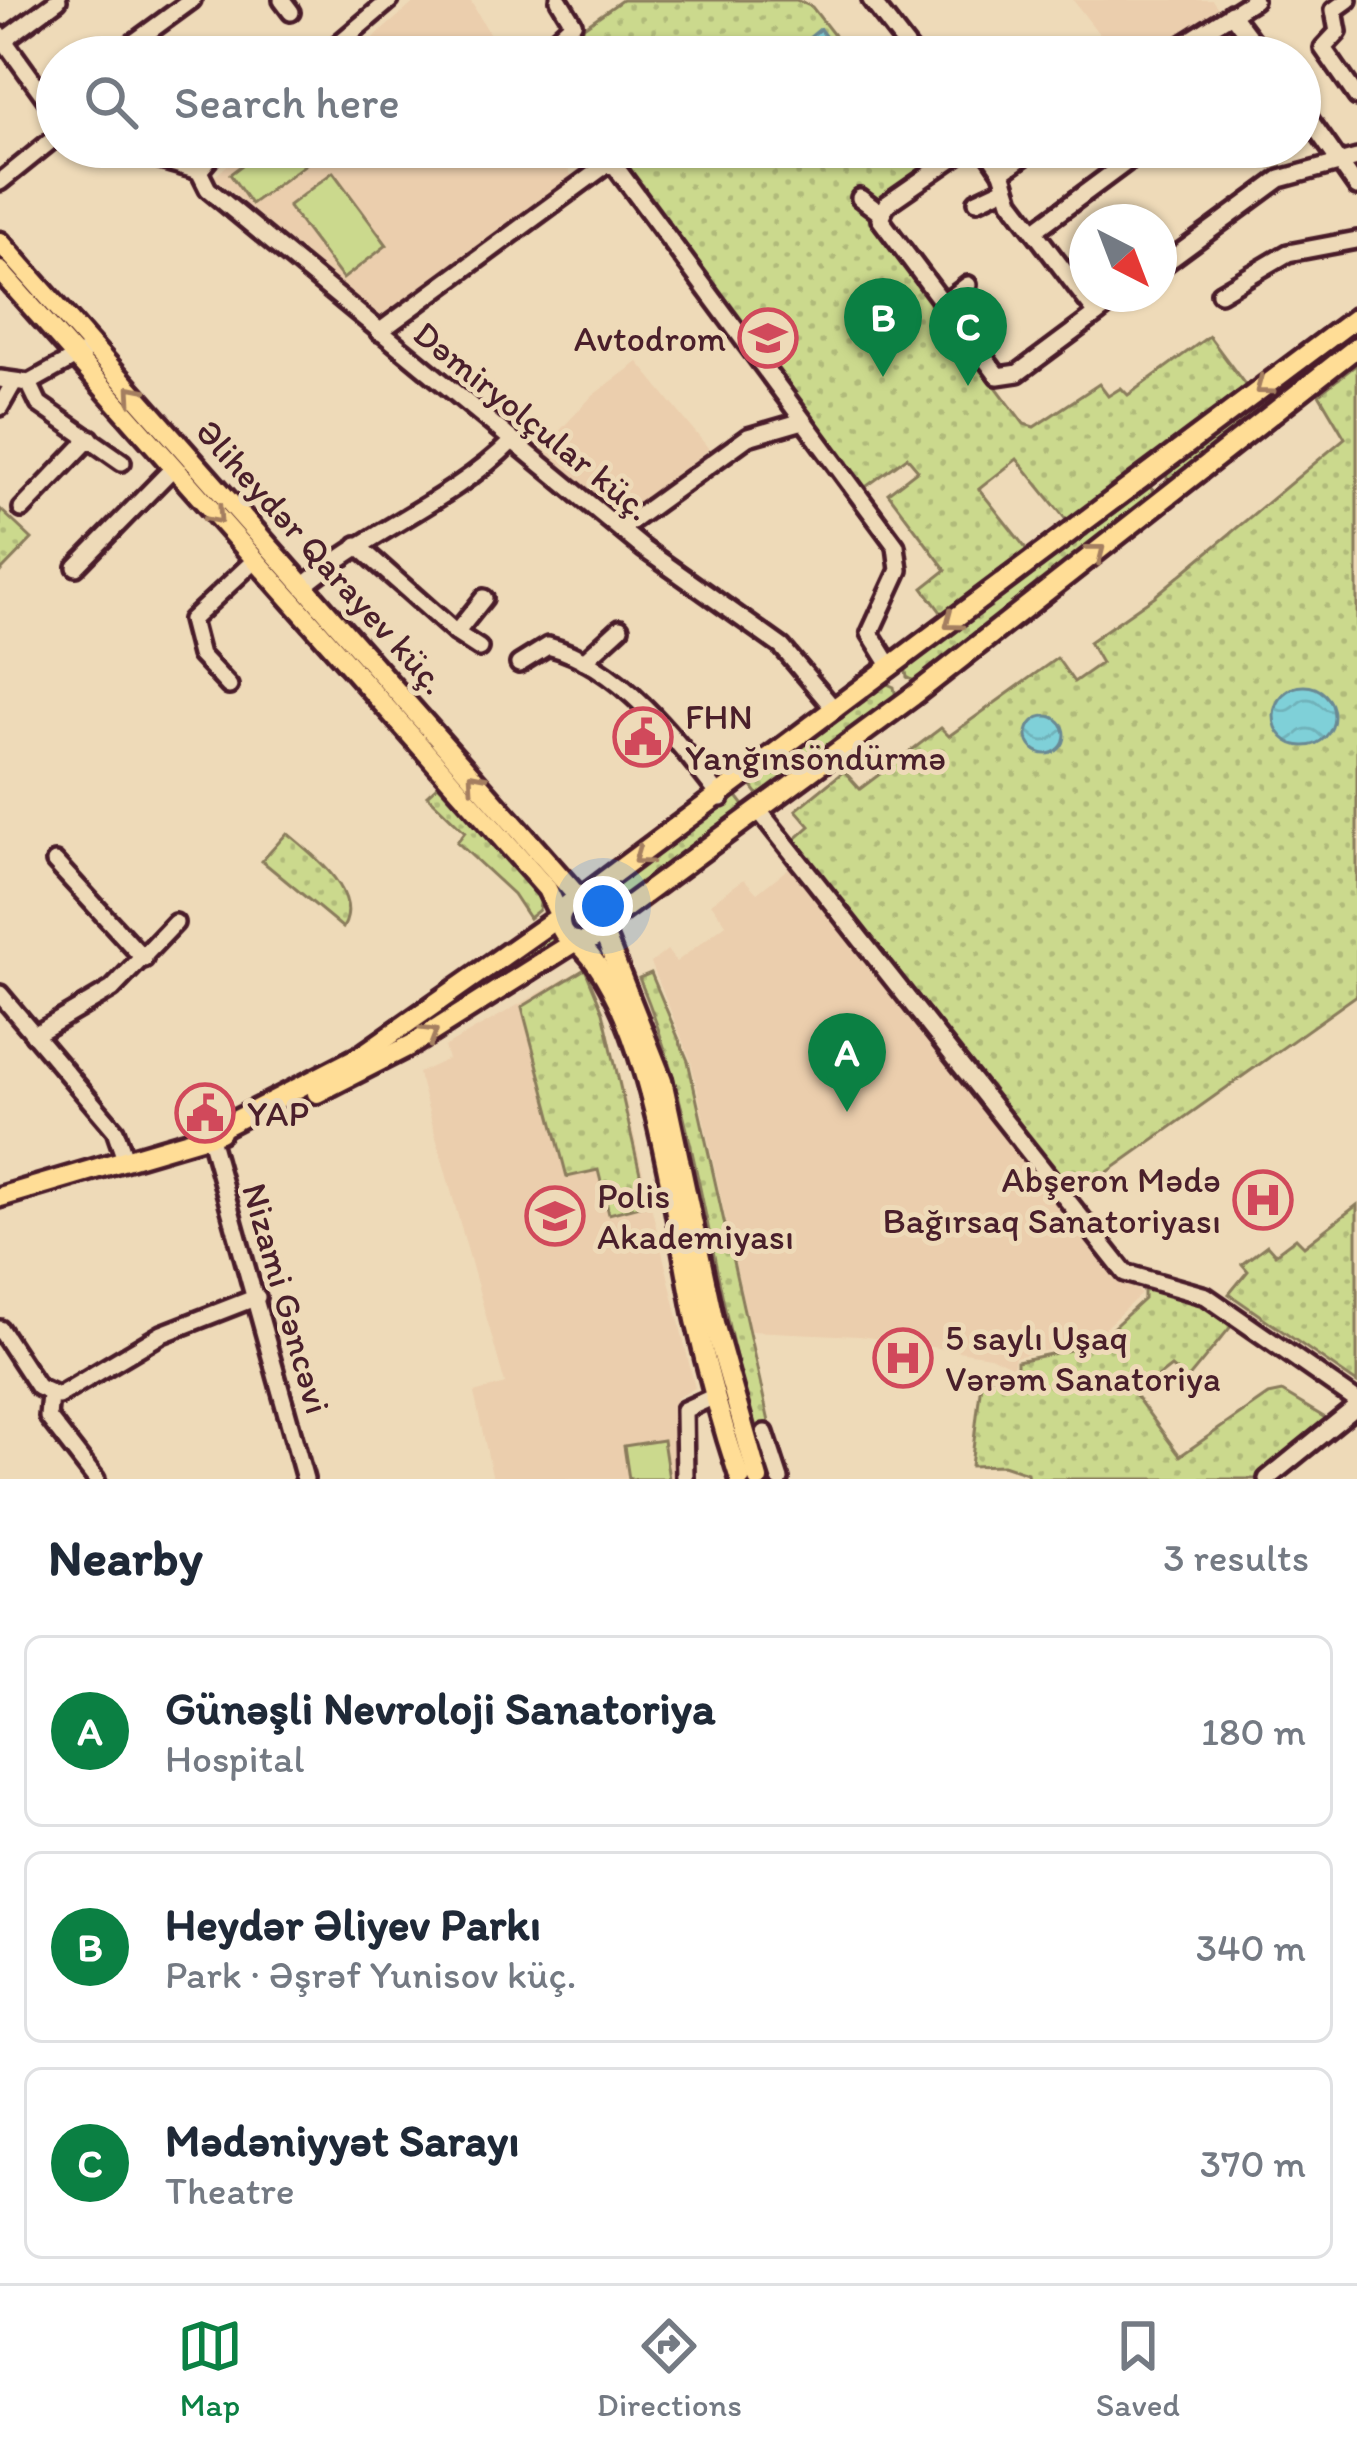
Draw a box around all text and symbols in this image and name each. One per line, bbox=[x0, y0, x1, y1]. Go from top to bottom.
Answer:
search box bbox=[36, 36, 1321, 168]
icon: search bbox=[78, 69, 144, 135]
text: Search here bbox=[174, 75, 400, 129]
north arrow bbox=[1069, 204, 1177, 312]
pin: B bbox=[844, 278, 922, 377]
pin: C bbox=[929, 287, 1007, 386]
school or university icon: Avtodrom bbox=[737, 307, 799, 369]
street label: Dəmiryolçular küç. bbox=[405, 312, 660, 529]
place label: Avtodrom bbox=[574, 317, 726, 360]
one-way arrow bbox=[1255, 373, 1277, 395]
one-way arrow bbox=[127, 386, 148, 407]
street label: Əliheydər Qarayev küç. bbox=[187, 410, 456, 703]
one-way arrow bbox=[202, 502, 223, 524]
one-way arrow bbox=[1083, 545, 1105, 566]
one-way arrow bbox=[944, 607, 965, 629]
place label: FHN Yanğınsöndürmə bbox=[685, 695, 946, 779]
public building icon: FHN Yanğınsöndürmə bbox=[612, 706, 674, 768]
one-way arrow bbox=[468, 772, 489, 794]
one-way arrow bbox=[633, 843, 654, 865]
your location bbox=[573, 876, 633, 936]
pin: A bbox=[808, 1013, 886, 1112]
one-way arrow bbox=[417, 1026, 439, 1048]
public building icon: YAP bbox=[174, 1082, 236, 1144]
place label: YAP bbox=[247, 1092, 309, 1135]
place label: Abşeron Mədə Bağırsaq Sanatoriyası bbox=[883, 1158, 1221, 1242]
hospital icon: Abşeron Mədə Bağırsaq Sanatoriyası bbox=[1232, 1169, 1294, 1231]
place label: Polis Akademiyası bbox=[597, 1174, 794, 1258]
street label: Nizami Gəncəvi bbox=[233, 1178, 340, 1418]
school or university icon: Polis Akademiyası bbox=[524, 1185, 586, 1247]
place label: 5 saylı Uşaq Vərəm Sanatoriya bbox=[945, 1316, 1221, 1400]
hospital icon: 5 saylı Uşaq Vərəm Sanatoriya bbox=[872, 1327, 934, 1389]
text: Nearby bbox=[48, 1527, 203, 1588]
text: 3 results bbox=[1163, 1534, 1309, 1581]
text: Günəşli Nevroloji Sanatoriya bbox=[165, 1681, 715, 1735]
text: A bbox=[78, 1708, 102, 1755]
text: 180 m bbox=[1201, 1708, 1306, 1755]
text: Hospital bbox=[165, 1735, 304, 1782]
text: Heydər Əliyev Parkı bbox=[165, 1897, 541, 1951]
text: B bbox=[77, 1924, 103, 1971]
text: 340 m bbox=[1196, 1924, 1306, 1971]
text: Park · Əşrəf Yunisov küç. bbox=[165, 1951, 576, 1998]
text: Mədəniyyət Sarayı bbox=[165, 2113, 520, 2167]
text: C bbox=[77, 2140, 103, 2187]
text: 370 m bbox=[1200, 2140, 1306, 2187]
text: Theatre bbox=[165, 2167, 295, 2214]
tab: Map bbox=[177, 2313, 243, 2424]
tab: Directions bbox=[597, 2313, 742, 2424]
tab: Saved bbox=[1096, 2313, 1180, 2424]

